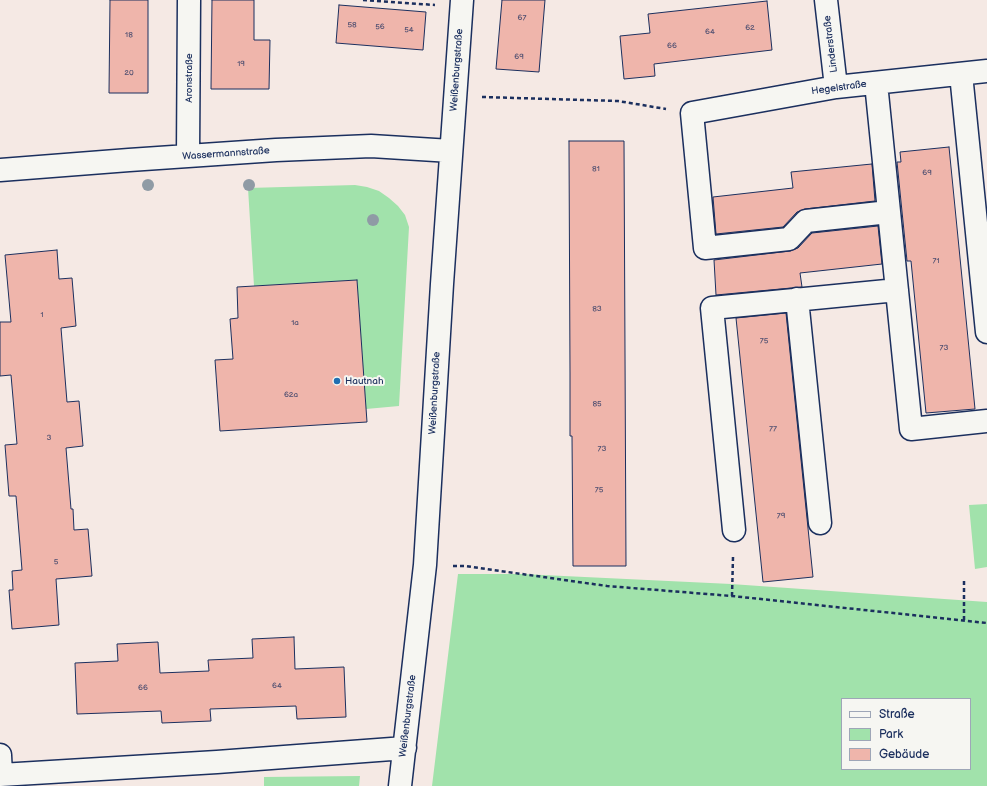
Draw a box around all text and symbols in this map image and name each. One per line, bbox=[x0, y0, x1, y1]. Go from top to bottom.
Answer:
house number: 67 bbox=[518, 13, 526, 23]
street label: Linderstraße bbox=[822, 15, 840, 73]
house number: 58 bbox=[347, 20, 357, 30]
house number: 56 bbox=[375, 22, 385, 32]
house number: 62 bbox=[745, 23, 755, 33]
house number: 54 bbox=[404, 25, 414, 35]
house number: 64 bbox=[705, 27, 715, 37]
street label: Weißenburgstraße bbox=[448, 28, 466, 112]
house number: 18 bbox=[125, 30, 133, 40]
house number: 66 bbox=[667, 41, 677, 51]
house number: 69 bbox=[514, 52, 524, 62]
street label: Aronstraße bbox=[183, 53, 195, 103]
house number: 19 bbox=[237, 59, 245, 69]
house number: 20 bbox=[124, 68, 134, 78]
street label: Hegelstraße bbox=[811, 78, 867, 98]
street label: Wassermannstraße bbox=[182, 145, 270, 163]
house number: 81 bbox=[592, 164, 600, 174]
house number: 69 bbox=[922, 168, 932, 178]
house number: 71 bbox=[932, 256, 940, 266]
house number: 83 bbox=[592, 304, 602, 314]
house number: 1 bbox=[40, 310, 44, 320]
house number: 1a bbox=[291, 318, 299, 328]
house number: 75 bbox=[760, 336, 768, 346]
house number: 73 bbox=[940, 343, 948, 353]
street label: Weißenburgstraße bbox=[427, 351, 443, 435]
place label: Hautnah bbox=[345, 375, 383, 387]
marker: Hautnah bbox=[332, 376, 342, 386]
house number: 62a bbox=[284, 390, 298, 400]
house number: 85 bbox=[592, 399, 602, 409]
house number: 77 bbox=[769, 424, 777, 434]
house number: 3 bbox=[47, 433, 51, 443]
house number: 73 bbox=[598, 444, 606, 454]
house number: 75 bbox=[595, 485, 603, 495]
house number: 79 bbox=[777, 511, 785, 521]
house number: 5 bbox=[54, 557, 58, 567]
street label: Weißenburgstraße bbox=[397, 674, 419, 758]
house number: 64 bbox=[272, 681, 282, 691]
house number: 66 bbox=[138, 683, 148, 693]
legend bbox=[841, 698, 971, 770]
text: Straße bbox=[879, 707, 915, 722]
text: Park bbox=[879, 727, 903, 742]
text: Gebäude bbox=[879, 747, 929, 762]

